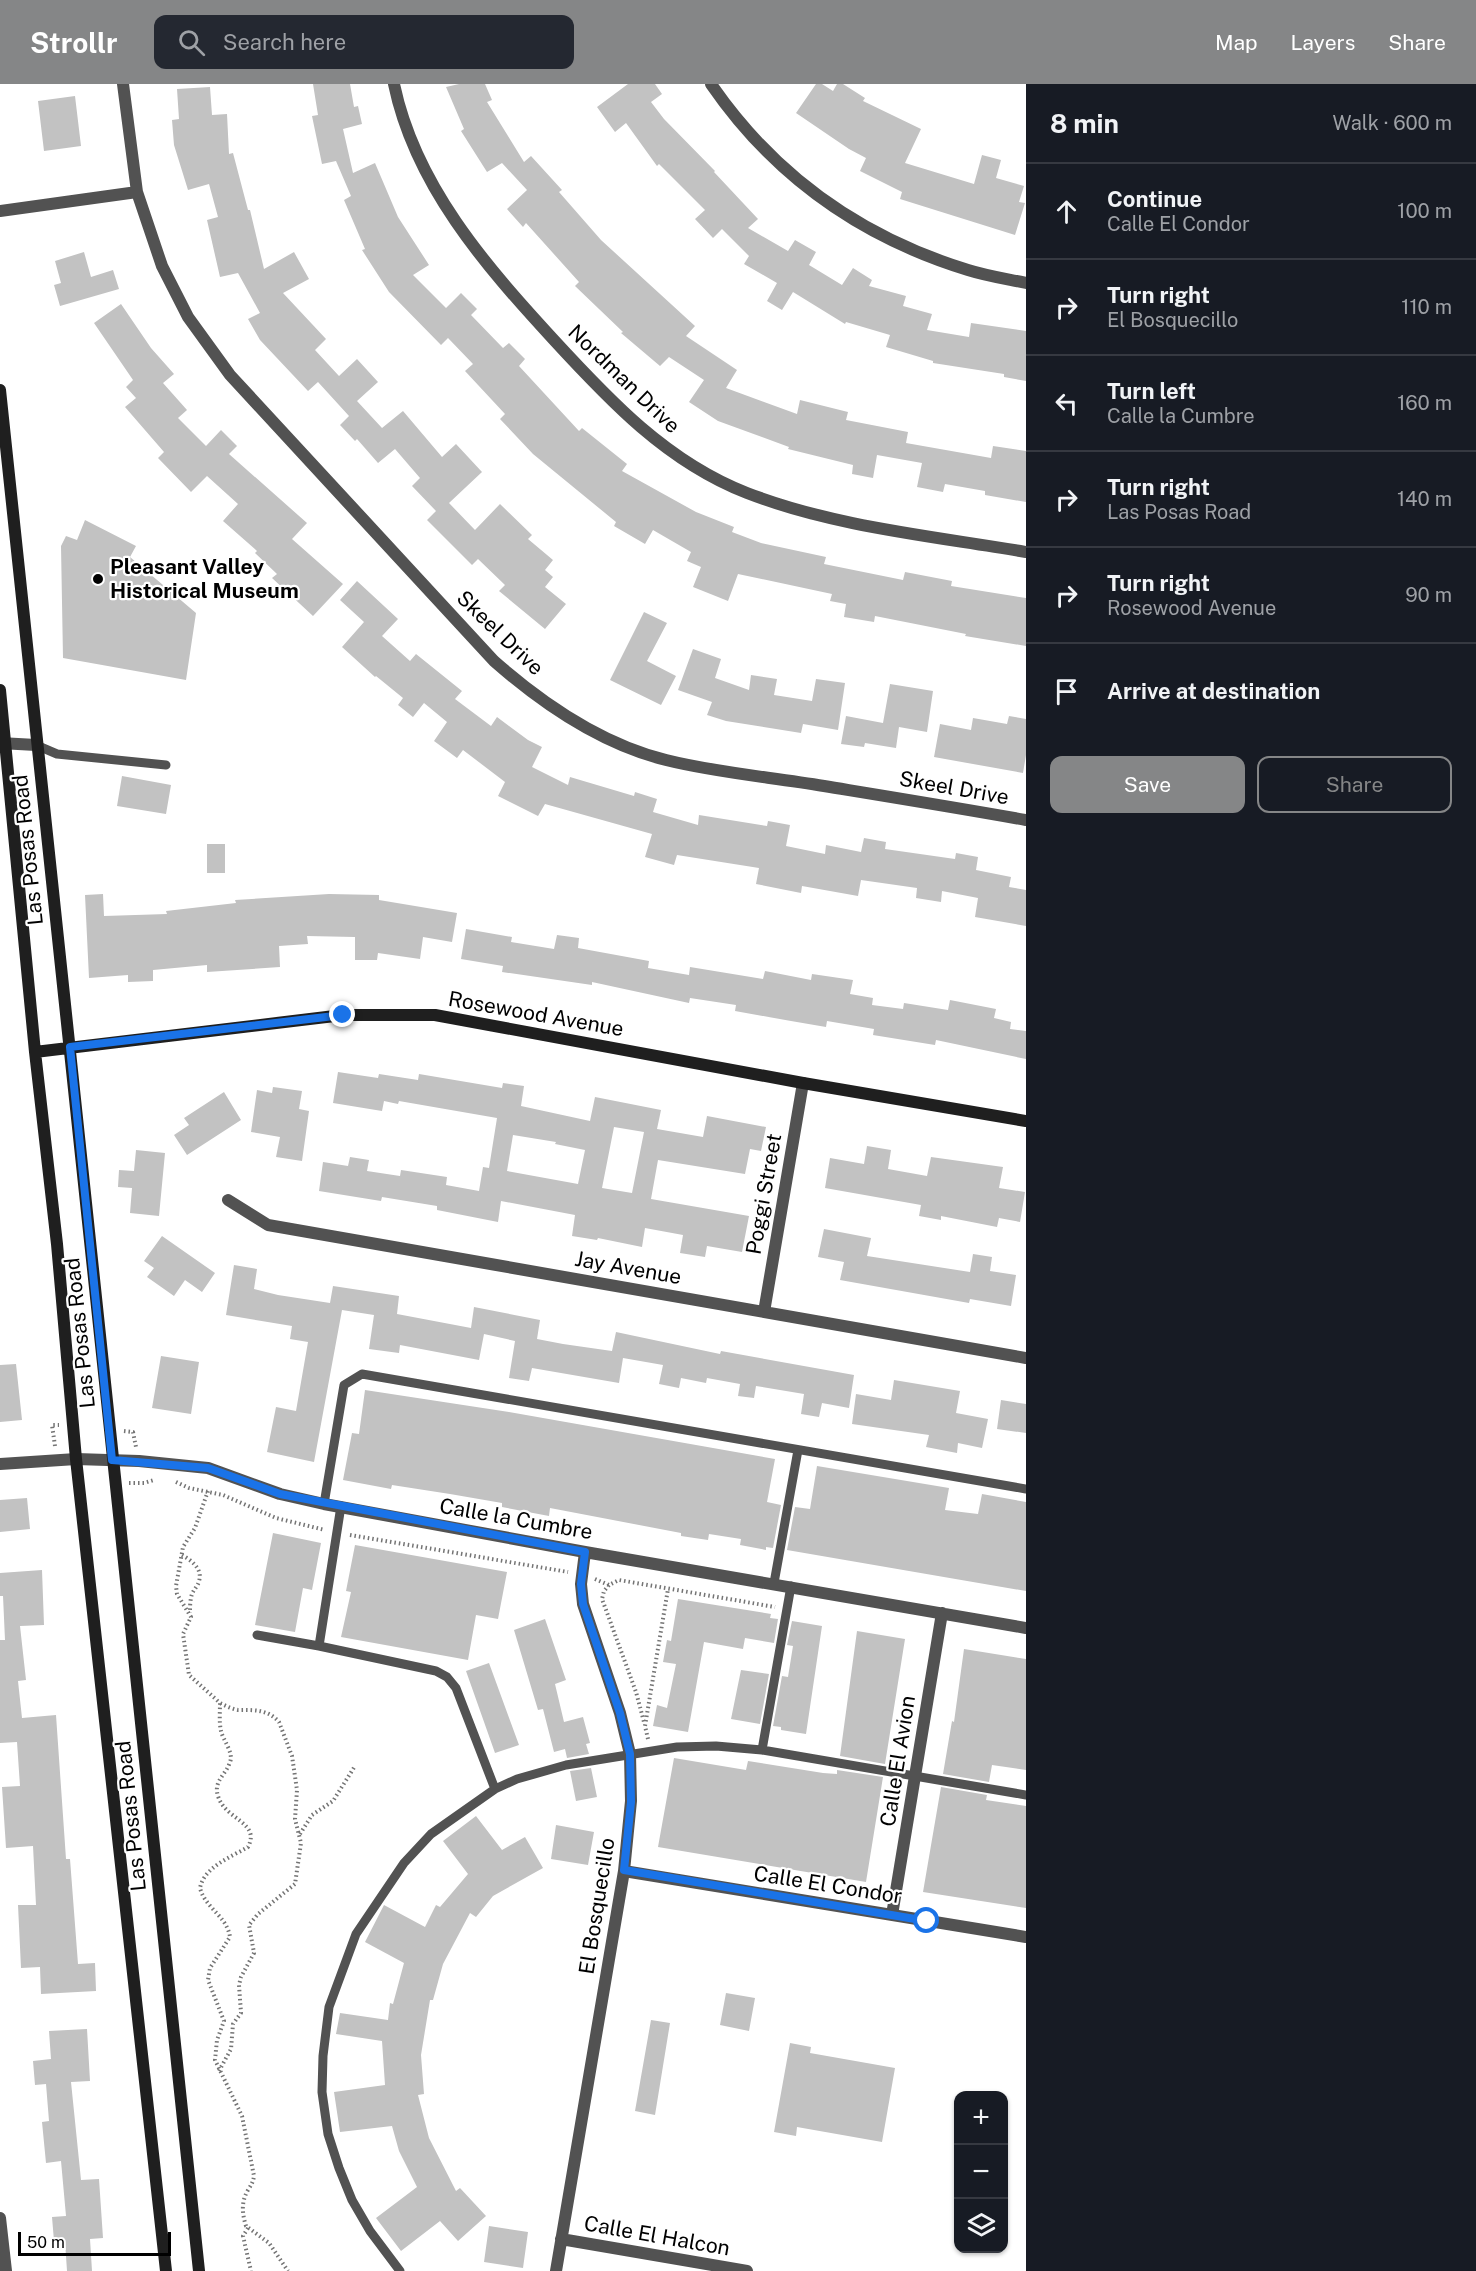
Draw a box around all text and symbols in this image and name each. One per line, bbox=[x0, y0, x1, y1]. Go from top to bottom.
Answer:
search box bbox=[154, 15, 574, 69]
text: Strollr bbox=[30, 26, 118, 59]
icon: search bbox=[175, 26, 208, 59]
text: Search here bbox=[223, 29, 346, 55]
text: Map bbox=[1215, 30, 1258, 55]
text: Layers bbox=[1291, 30, 1355, 55]
text: Share bbox=[1388, 30, 1446, 55]
text: 8 min bbox=[1050, 108, 1119, 139]
text: Walk · 600 m bbox=[1333, 111, 1452, 135]
text: Continue bbox=[1107, 186, 1202, 212]
icon: ahead bbox=[1050, 195, 1083, 228]
text: 100 m bbox=[1397, 199, 1452, 223]
text: Calle El Condor bbox=[1107, 212, 1250, 236]
text: Turn right bbox=[1107, 282, 1210, 308]
icon: right bbox=[1050, 291, 1083, 324]
text: 110 m bbox=[1401, 295, 1452, 319]
text: El Bosquecillo bbox=[1107, 308, 1238, 332]
street label: Nordman Drive bbox=[563, 319, 685, 438]
text: Turn left bbox=[1107, 378, 1196, 404]
icon: left bbox=[1050, 387, 1083, 420]
text: 160 m bbox=[1397, 391, 1452, 415]
text: Calle la Cumbre bbox=[1107, 404, 1255, 428]
text: Turn right bbox=[1107, 474, 1210, 500]
icon: right bbox=[1050, 483, 1083, 516]
text: 140 m bbox=[1397, 487, 1452, 511]
text: Las Posas Road bbox=[1107, 500, 1251, 524]
place label: Pleasant Valley Historical Museum bbox=[110, 554, 299, 603]
text: Turn right bbox=[1107, 570, 1210, 596]
marker: Pleasant Valley Historical Museum bbox=[91, 572, 105, 586]
icon: right bbox=[1050, 579, 1083, 612]
text: 90 m bbox=[1405, 583, 1452, 607]
street label: Skeel Drive bbox=[452, 585, 549, 680]
text: Rosewood Avenue bbox=[1107, 596, 1276, 620]
icon: arrive bbox=[1050, 675, 1083, 708]
text: Arrive at destination bbox=[1107, 678, 1320, 704]
button: Save bbox=[1050, 756, 1245, 813]
button: Share bbox=[1257, 756, 1452, 813]
street label: Skeel Drive bbox=[897, 766, 1011, 809]
street label: Las Posas Road bbox=[7, 773, 48, 927]
street label: Rosewood Avenue bbox=[446, 986, 626, 1041]
route end bbox=[329, 1001, 355, 1027]
street label: Poggi Street bbox=[741, 1131, 786, 1256]
street label: Jay Avenue bbox=[573, 1246, 683, 1289]
street label: Las Posas Road bbox=[59, 1256, 100, 1410]
street label: Calle la Cumbre bbox=[438, 1493, 595, 1544]
street label: Calle El Avion bbox=[875, 1694, 920, 1828]
street label: Las Posas Road bbox=[110, 1739, 151, 1893]
street label: El Bosquecillo bbox=[573, 1836, 620, 1976]
street label: Calle El Condor bbox=[752, 1860, 904, 1909]
route start bbox=[913, 1907, 939, 1933]
map controls bbox=[954, 2091, 1008, 2253]
button: + bbox=[954, 2091, 1008, 2145]
button: − bbox=[954, 2145, 1008, 2199]
button: layers bbox=[954, 2199, 1008, 2253]
street label: Calle El Halcon bbox=[582, 2210, 732, 2261]
scale bar bbox=[18, 2229, 171, 2256]
text: 50 m bbox=[27, 2233, 65, 2252]

